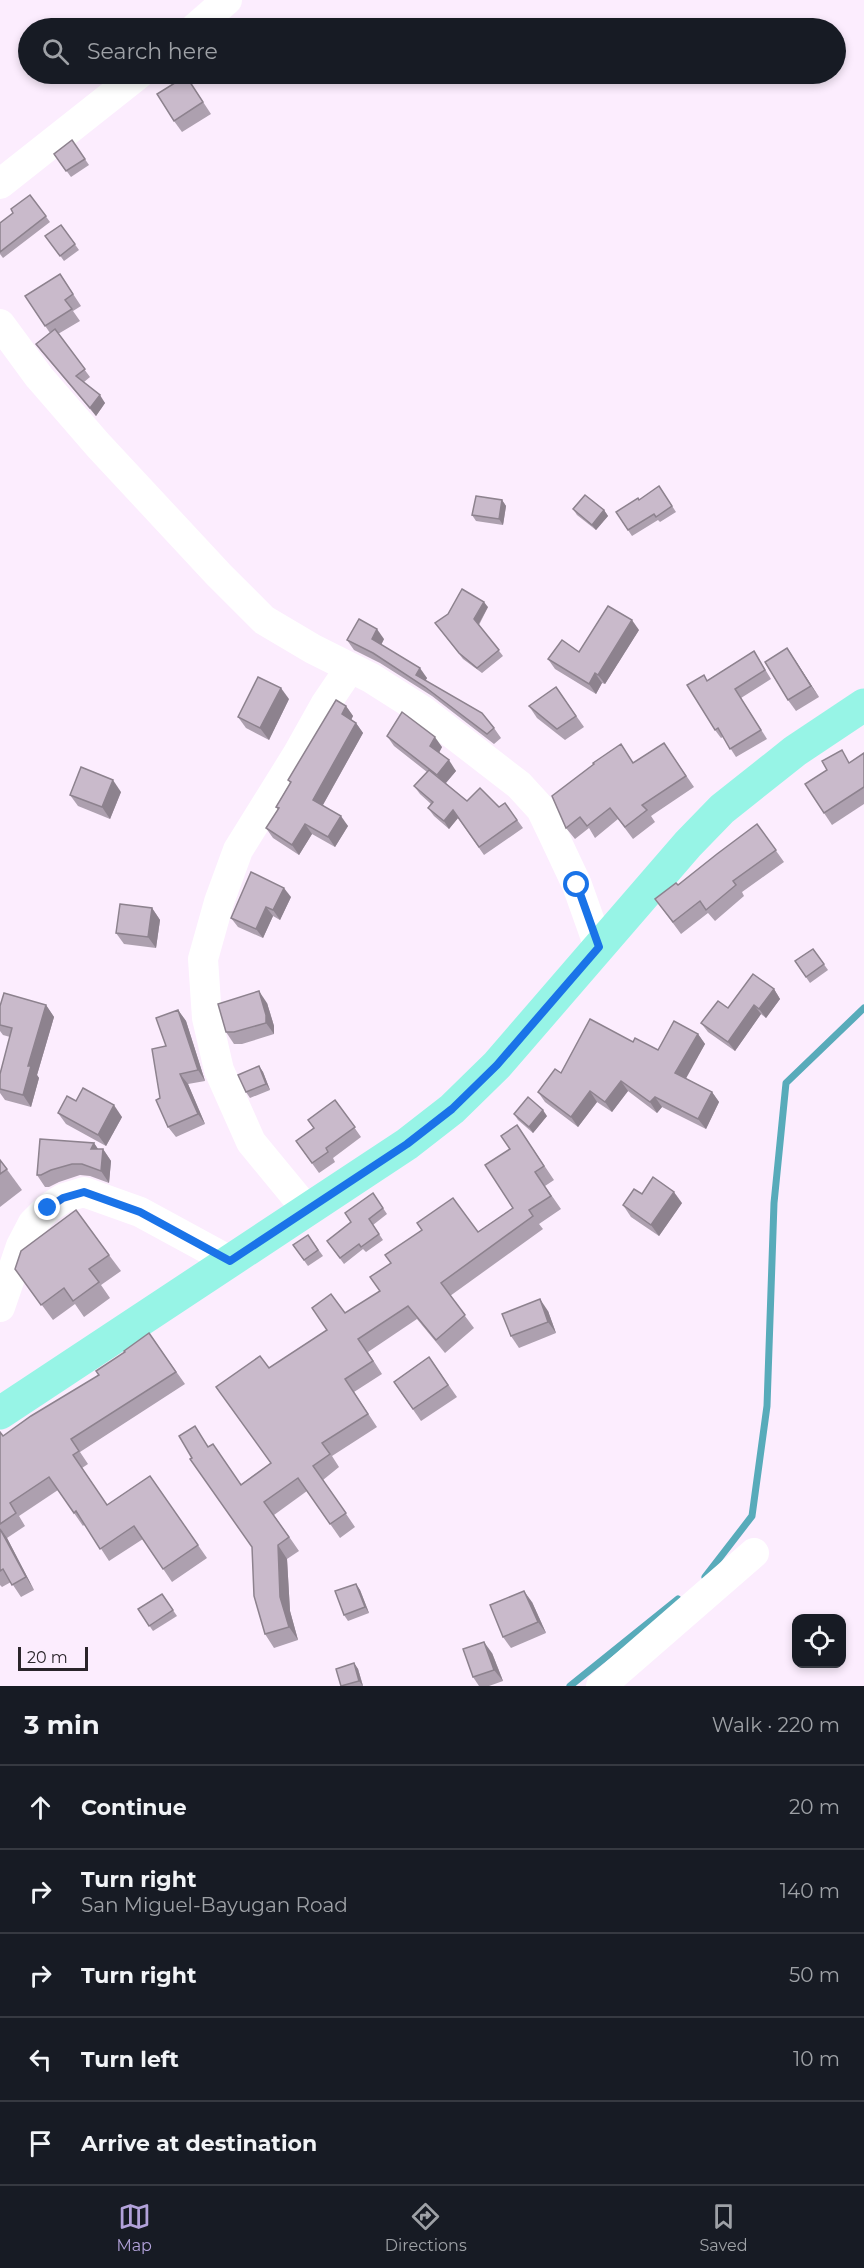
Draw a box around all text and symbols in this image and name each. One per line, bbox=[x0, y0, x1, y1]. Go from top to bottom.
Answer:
search box bbox=[18, 18, 846, 84]
icon: search bbox=[39, 35, 72, 68]
text: Search here bbox=[87, 38, 218, 65]
route start bbox=[563, 871, 589, 897]
route end bbox=[34, 1194, 60, 1220]
map controls bbox=[792, 1614, 846, 1668]
button: locate bbox=[792, 1614, 846, 1668]
scale bar bbox=[18, 1644, 88, 1672]
text: 20 m bbox=[27, 1648, 68, 1667]
text: 3 min bbox=[24, 1709, 100, 1741]
text: Walk · 220 m bbox=[712, 1713, 840, 1737]
icon: ahead bbox=[24, 1791, 57, 1824]
text: Continue bbox=[81, 1794, 187, 1821]
text: 20 m bbox=[789, 1795, 840, 1819]
text: Turn right bbox=[81, 1866, 196, 1893]
icon: right bbox=[24, 1875, 57, 1908]
text: 140 m bbox=[780, 1879, 840, 1903]
text: San Miguel-Bayugan Road bbox=[81, 1893, 348, 1917]
icon: right bbox=[24, 1959, 57, 1992]
text: Turn right bbox=[81, 1962, 196, 1989]
text: 50 m bbox=[789, 1963, 840, 1987]
icon: left bbox=[24, 2043, 57, 2076]
text: Turn left bbox=[81, 2046, 179, 2073]
text: 10 m bbox=[793, 2047, 840, 2071]
icon: arrive bbox=[24, 2127, 57, 2160]
text: Arrive at destination bbox=[81, 2130, 317, 2157]
tab: Map bbox=[116, 2200, 152, 2255]
tab: Directions bbox=[385, 2200, 467, 2255]
tab: Saved bbox=[700, 2200, 748, 2255]

